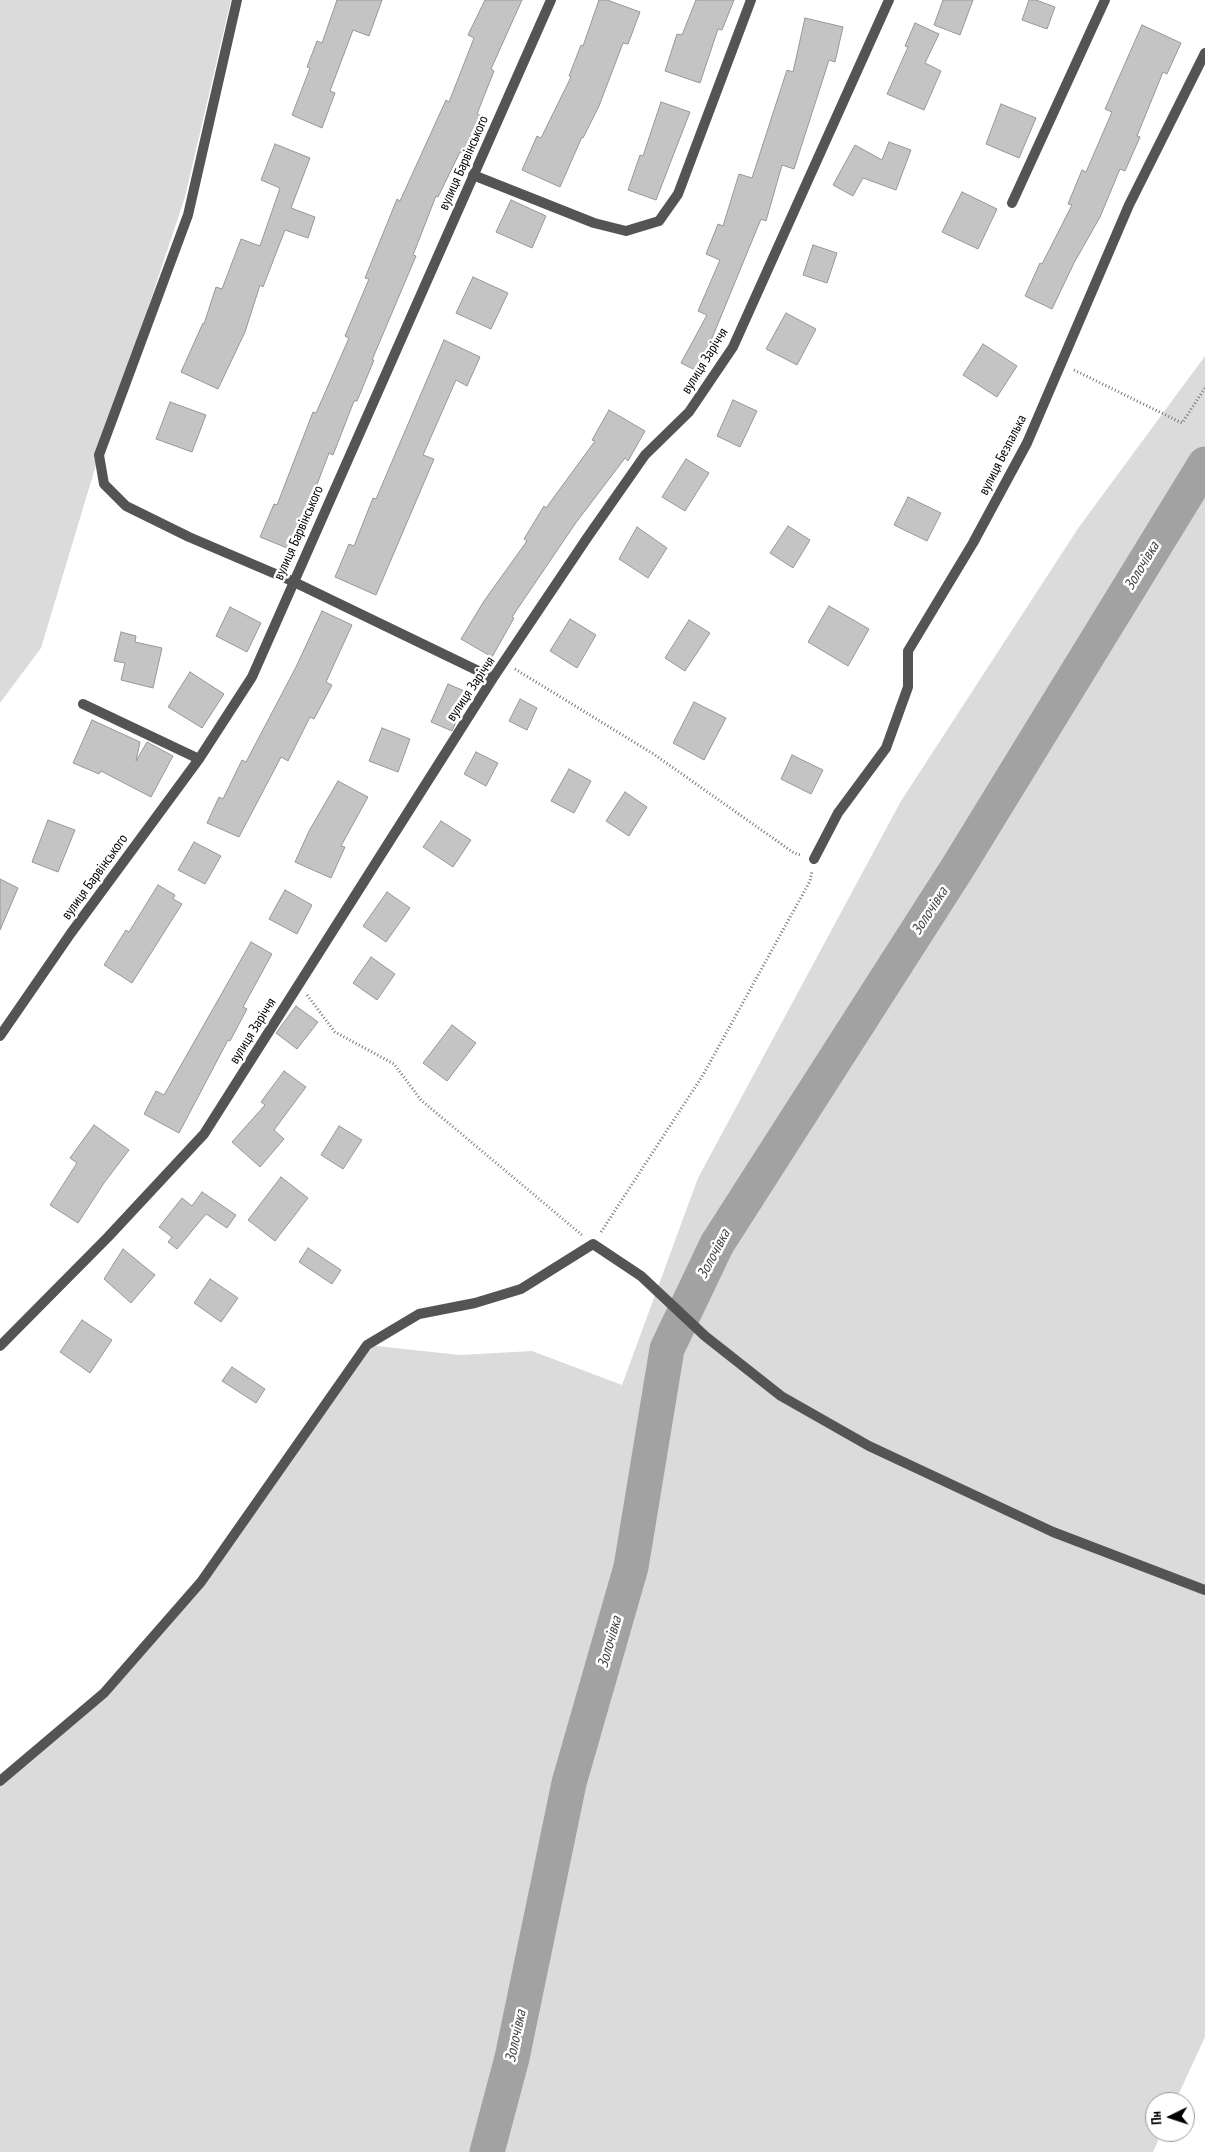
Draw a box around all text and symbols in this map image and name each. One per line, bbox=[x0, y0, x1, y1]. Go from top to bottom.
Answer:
street label: вулиця Барвінського bbox=[436, 113, 492, 213]
street label: вулиця Заріччя bbox=[678, 325, 732, 397]
street label: вулиця Безпалька bbox=[976, 412, 1030, 498]
street label: вулиця Барвінського bbox=[271, 483, 327, 583]
water label: Золочівка bbox=[1121, 539, 1163, 593]
street label: вулиця Заріччя bbox=[443, 653, 499, 725]
street label: вулиця Барвінського bbox=[58, 831, 132, 923]
water label: Золочівка bbox=[908, 884, 952, 938]
street label: вулиця Заріччя bbox=[226, 995, 280, 1067]
water label: Золочівка bbox=[694, 1227, 734, 1281]
water label: Золочівка bbox=[594, 1614, 626, 1670]
water label: Золочівка bbox=[502, 2008, 530, 2064]
north arrow bbox=[1145, 2092, 1195, 2142]
text: Пн bbox=[1147, 2111, 1165, 2125]

